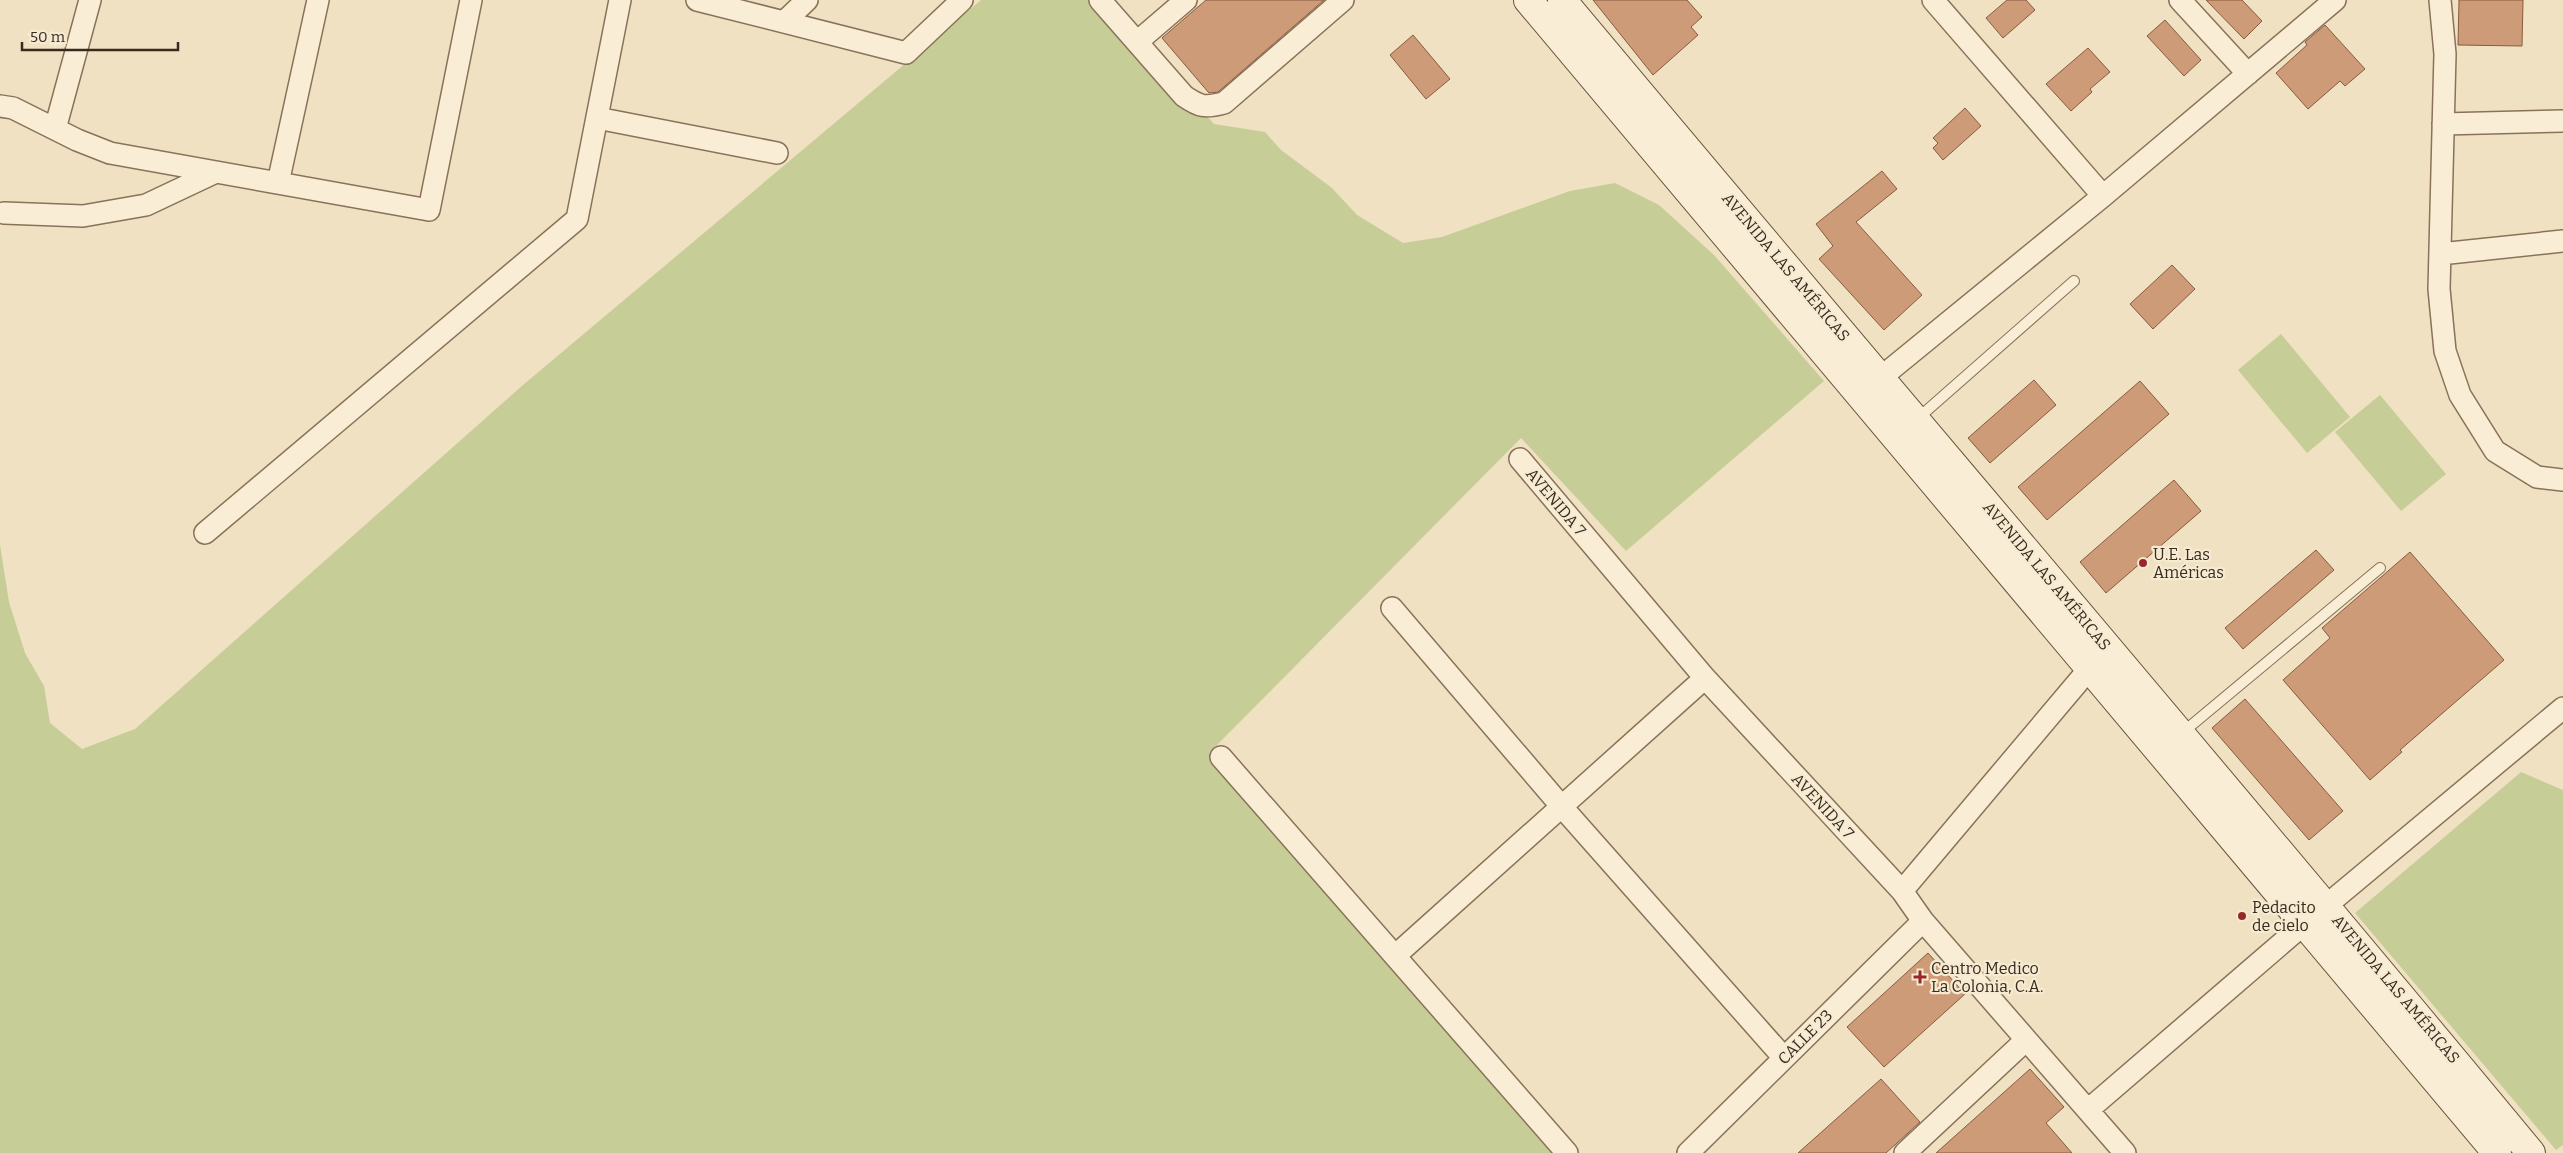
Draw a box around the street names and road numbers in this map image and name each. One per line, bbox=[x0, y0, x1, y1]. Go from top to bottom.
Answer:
street label: AVENIDA LAS AMÉRICAS bbox=[1718, 188, 1855, 345]
street label: AVENIDA 7 bbox=[1522, 464, 1590, 540]
street label: AVENIDA LAS AMÉRICAS bbox=[1979, 497, 2116, 654]
street label: AVENIDA 7 bbox=[1788, 769, 1858, 843]
street label: AVENIDA LAS AMÉRICAS bbox=[2328, 910, 2465, 1067]
street label: CALLE 23 bbox=[1774, 1006, 1836, 1068]

